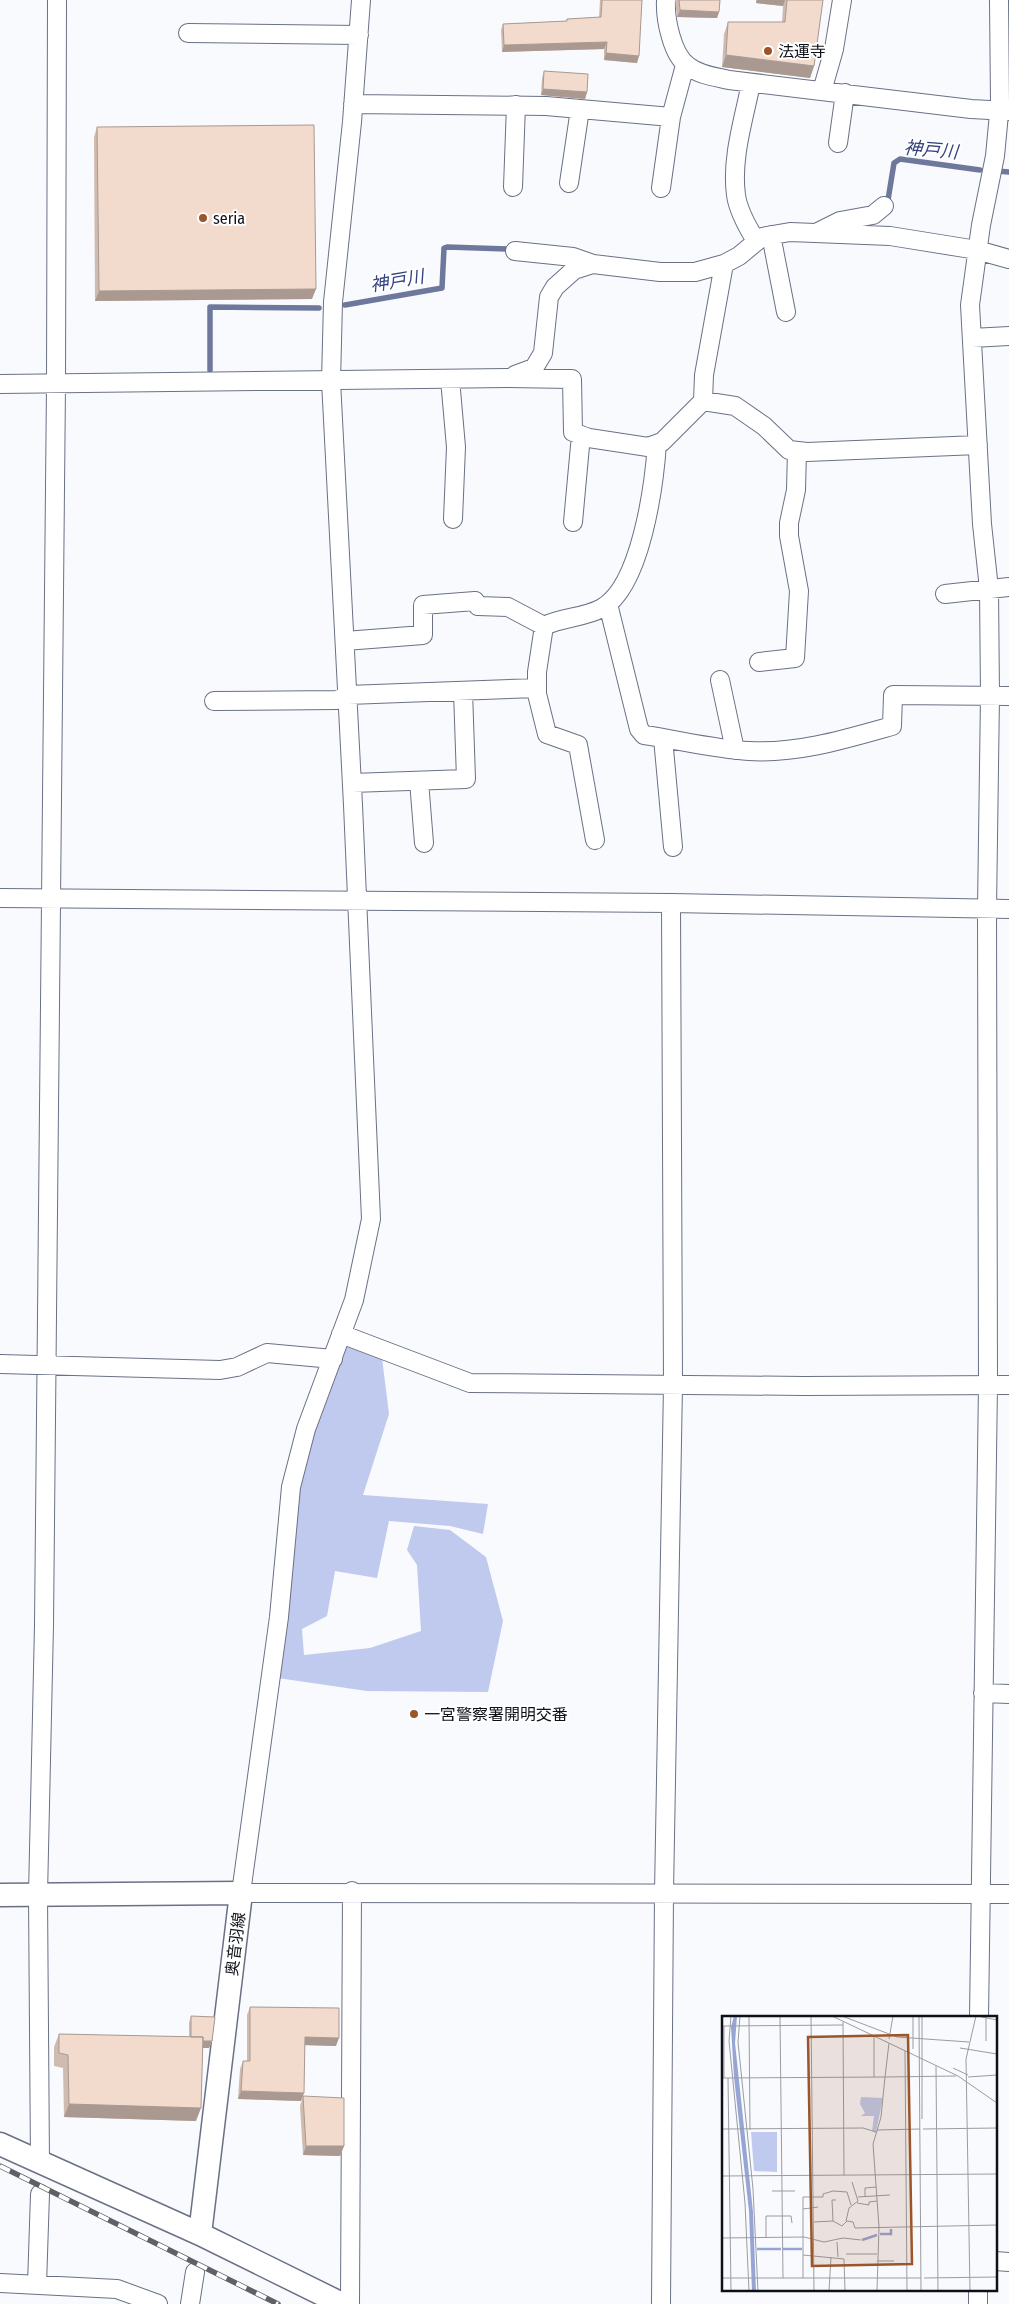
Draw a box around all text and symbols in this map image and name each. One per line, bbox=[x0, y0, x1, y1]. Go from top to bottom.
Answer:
place label: 法運寺 bbox=[778, 42, 826, 61]
marker: 法運寺 bbox=[762, 45, 774, 57]
water label: 神戸川 bbox=[903, 137, 961, 163]
place label: seria bbox=[213, 209, 245, 228]
marker: seria bbox=[197, 212, 209, 224]
water label: 神戸川 bbox=[369, 265, 427, 297]
place label: 一宮警察署開明交番 bbox=[424, 1705, 568, 1724]
marker: 一宮警察署開明交番 bbox=[408, 1708, 420, 1720]
street label: 奥音羽線 bbox=[222, 1911, 249, 1977]
inset map bbox=[722, 2016, 996, 2292]

